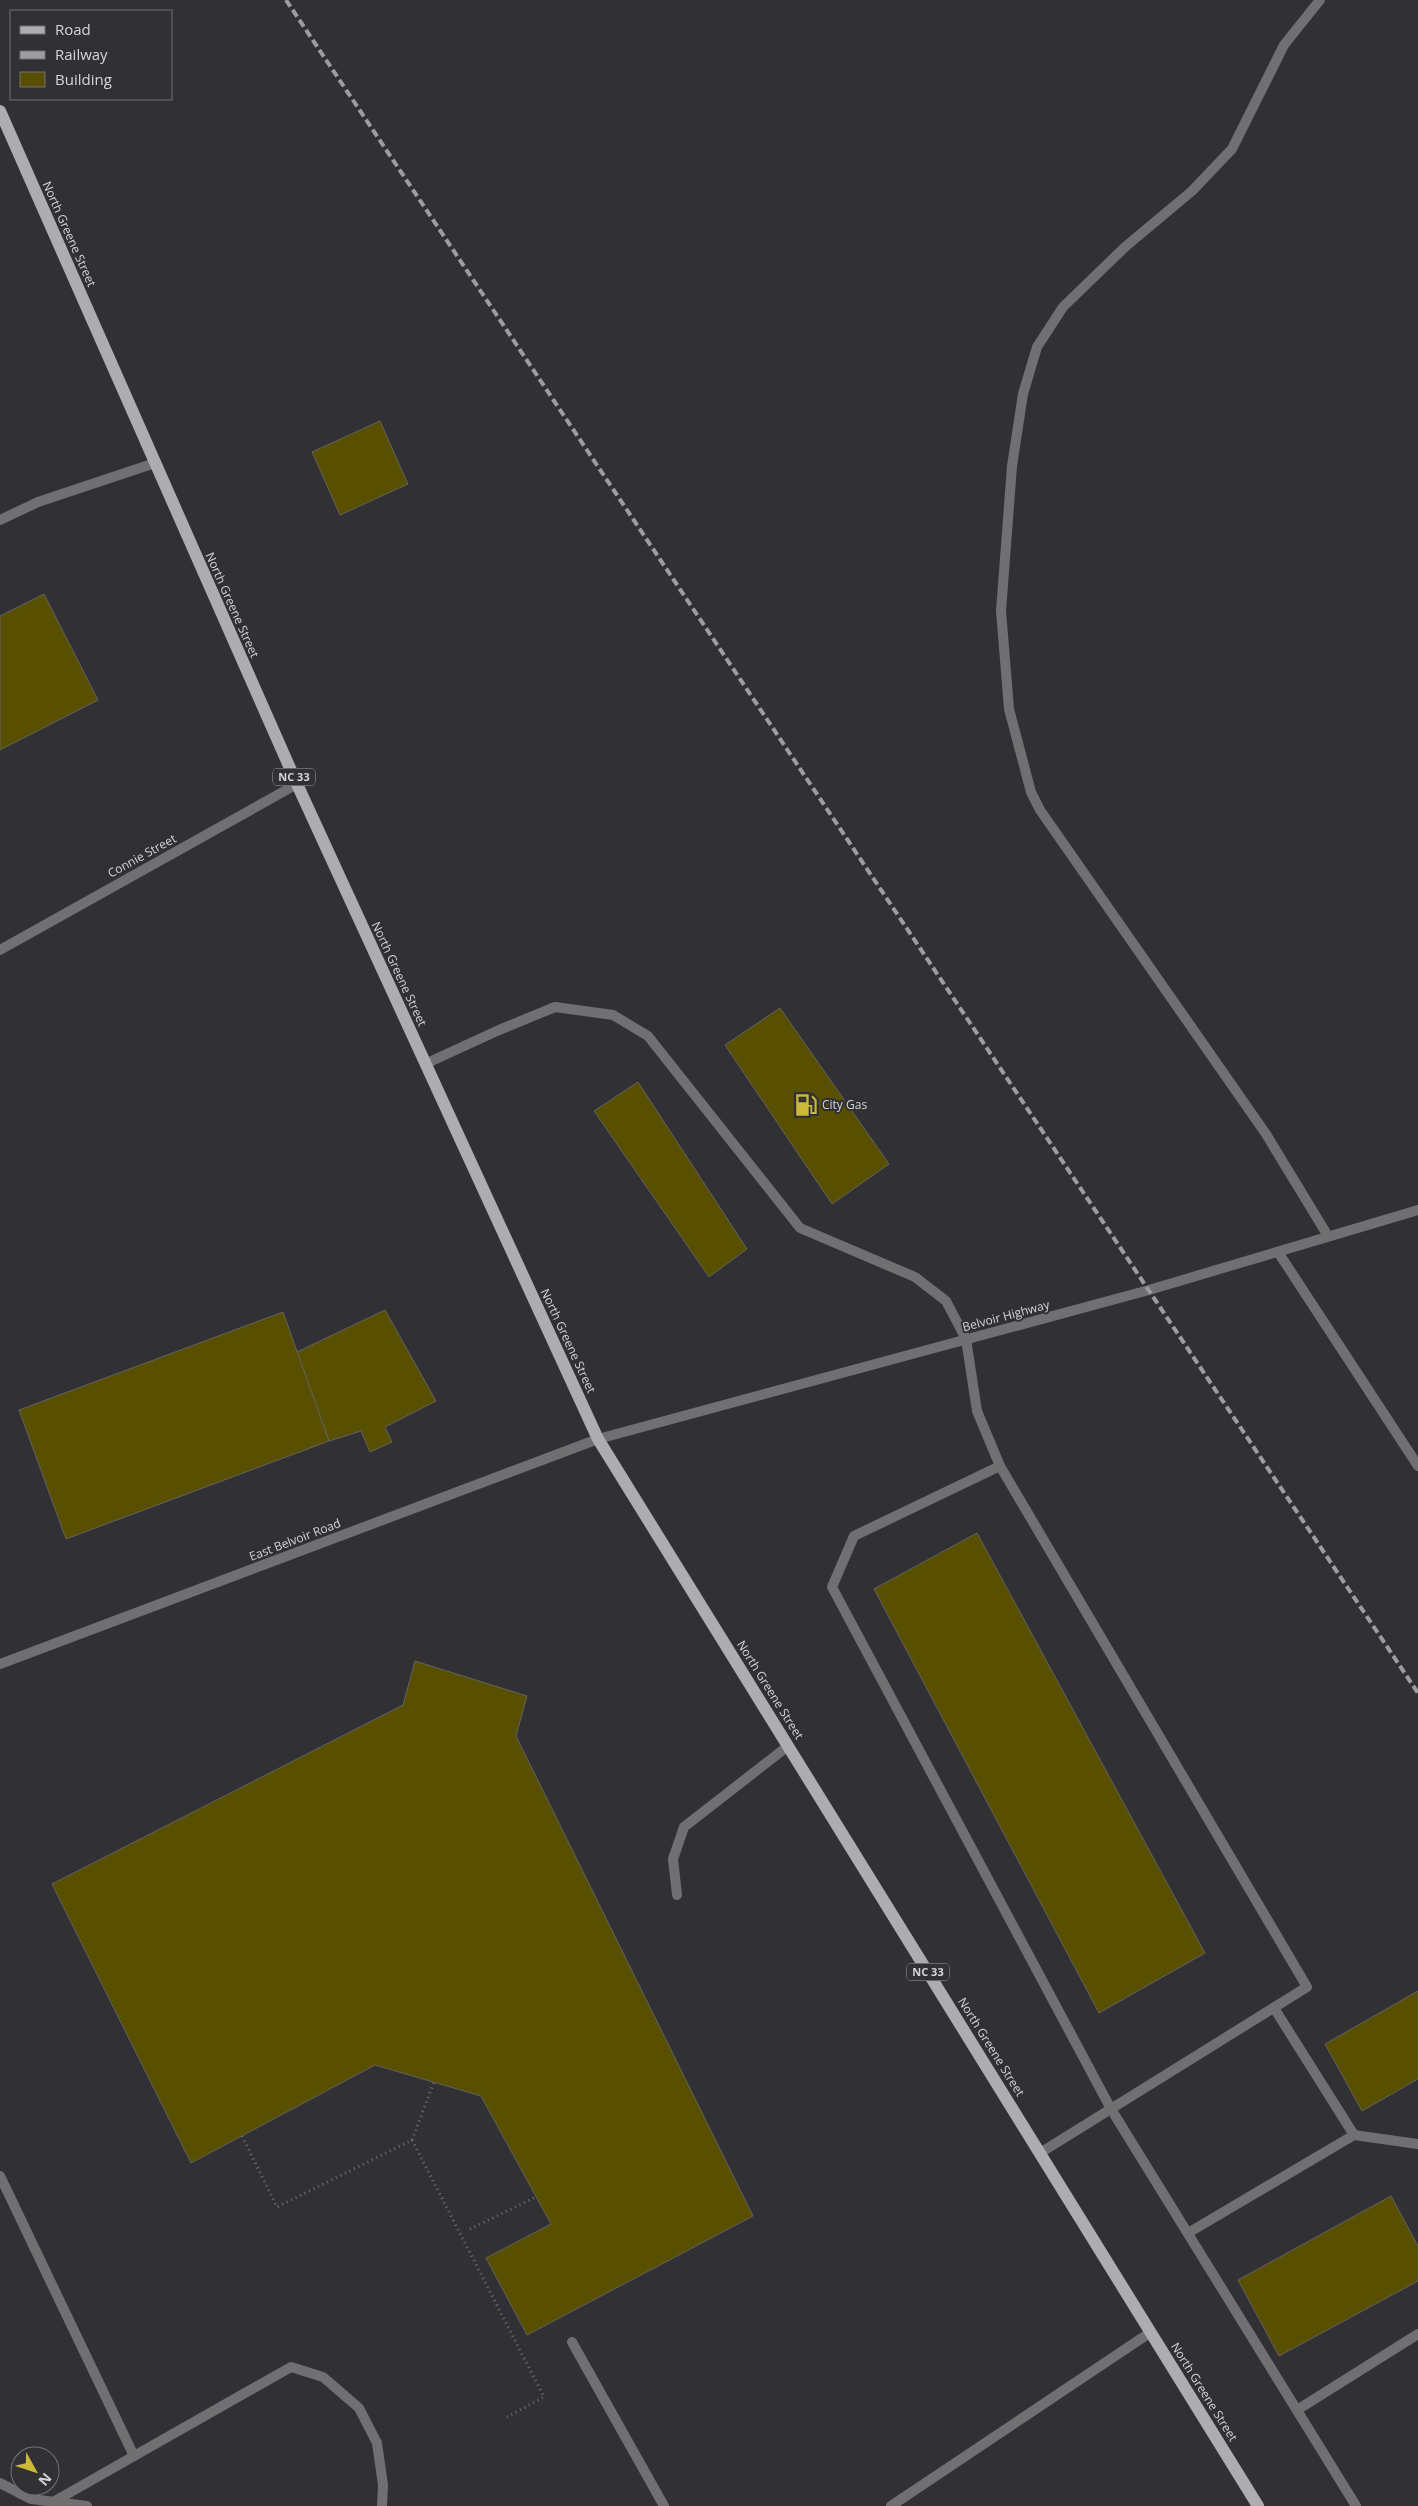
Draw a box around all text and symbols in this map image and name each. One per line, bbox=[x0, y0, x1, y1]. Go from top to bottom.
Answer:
legend bbox=[10, 10, 172, 100]
text: Road bbox=[55, 19, 91, 39]
text: Railway bbox=[55, 44, 108, 64]
text: Building bbox=[55, 69, 112, 89]
street label: North Greene Street bbox=[39, 178, 100, 289]
street label: North Greene Street bbox=[202, 549, 263, 660]
road number: NC 33 bbox=[273, 769, 315, 786]
street label: Connie Street bbox=[104, 830, 179, 881]
street label: North Greene Street bbox=[368, 919, 431, 1029]
fuel station icon: City Gas bbox=[793, 1092, 819, 1118]
place label: City Gas bbox=[822, 1096, 867, 1113]
street label: North Greene Street bbox=[537, 1286, 600, 1396]
street label: Belvoir Highway bbox=[960, 1295, 1052, 1335]
street label: East Belvoir Road bbox=[247, 1514, 343, 1565]
street label: North Greene Street bbox=[733, 1637, 808, 1742]
road number: NC 33 bbox=[907, 1964, 949, 1980]
street label: North Greene Street bbox=[954, 1994, 1029, 2099]
street label: North Greene Street bbox=[1167, 2339, 1242, 2444]
north arrow bbox=[10, 2446, 60, 2496]
text: N bbox=[34, 2469, 56, 2490]

